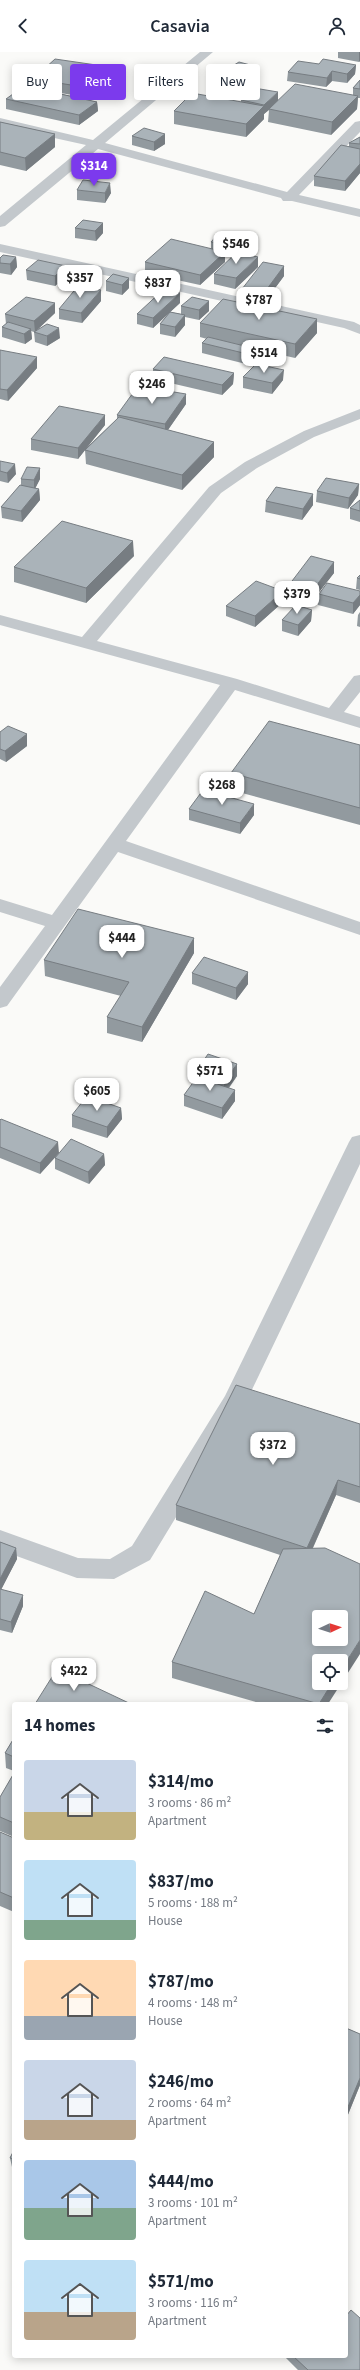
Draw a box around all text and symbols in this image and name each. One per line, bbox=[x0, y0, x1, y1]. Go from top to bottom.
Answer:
text: Casavia bbox=[150, 14, 210, 39]
icon: back bbox=[12, 15, 34, 37]
icon: person bbox=[326, 15, 348, 37]
chip: Buy bbox=[12, 64, 62, 100]
chip: Rent bbox=[70, 64, 126, 100]
chip: Filters bbox=[134, 64, 198, 100]
chip: New bbox=[206, 64, 260, 100]
pin: $314 bbox=[70, 153, 118, 187]
text: $314 bbox=[80, 157, 108, 175]
pin: $546 bbox=[212, 231, 260, 265]
text: $546 bbox=[222, 235, 250, 253]
pin: $357 bbox=[56, 265, 104, 299]
text: $357 bbox=[66, 269, 94, 287]
pin: $837 bbox=[134, 270, 182, 304]
text: $837 bbox=[144, 274, 172, 292]
pin: $787 bbox=[235, 287, 283, 321]
text: $787 bbox=[245, 291, 273, 309]
pin: $514 bbox=[240, 340, 288, 374]
text: $514 bbox=[250, 344, 278, 362]
pin: $246 bbox=[128, 371, 176, 405]
text: $246 bbox=[138, 375, 166, 393]
pin: $379 bbox=[273, 581, 321, 615]
text: $379 bbox=[283, 585, 311, 603]
pin: $268 bbox=[198, 772, 246, 806]
text: $268 bbox=[208, 776, 236, 794]
pin: $444 bbox=[98, 925, 146, 959]
text: $444 bbox=[108, 929, 136, 947]
pin: $571 bbox=[186, 1058, 234, 1092]
text: $571 bbox=[196, 1062, 224, 1080]
pin: $605 bbox=[73, 1078, 121, 1112]
text: $605 bbox=[83, 1082, 111, 1100]
pin: $372 bbox=[249, 1432, 297, 1466]
text: $372 bbox=[259, 1436, 287, 1454]
north arrow bbox=[312, 1610, 348, 1646]
map controls bbox=[312, 1610, 348, 1690]
button: locate bbox=[312, 1654, 348, 1690]
pin: $422 bbox=[50, 1658, 98, 1692]
text: $422 bbox=[60, 1662, 88, 1680]
text: 14 homes bbox=[24, 1714, 95, 1738]
icon: filters bbox=[314, 1715, 336, 1737]
text: $314/mo bbox=[148, 1770, 214, 1794]
icon: home bbox=[56, 1776, 104, 1824]
text: 3 rooms · 86 m² bbox=[148, 1794, 231, 1812]
text: Apartment bbox=[148, 1812, 206, 1830]
text: $837/mo bbox=[148, 1870, 214, 1894]
icon: home bbox=[56, 1876, 104, 1924]
text: 5 rooms · 188 m² bbox=[148, 1894, 238, 1912]
text: House bbox=[148, 1912, 183, 1930]
text: $787/mo bbox=[148, 1970, 214, 1994]
icon: home bbox=[56, 1976, 104, 2024]
text: 4 rooms · 148 m² bbox=[148, 1994, 238, 2012]
text: House bbox=[148, 2012, 183, 2030]
text: $246/mo bbox=[148, 2070, 214, 2094]
icon: home bbox=[56, 2076, 104, 2124]
text: 2 rooms · 64 m² bbox=[148, 2094, 231, 2112]
text: Apartment bbox=[148, 2112, 206, 2130]
text: $444/mo bbox=[148, 2170, 214, 2194]
icon: home bbox=[56, 2176, 104, 2224]
text: 3 rooms · 101 m² bbox=[148, 2194, 238, 2212]
text: Apartment bbox=[148, 2212, 206, 2230]
text: $571/mo bbox=[148, 2270, 214, 2294]
icon: home bbox=[56, 2276, 104, 2324]
text: 3 rooms · 116 m² bbox=[148, 2294, 238, 2312]
text: Apartment bbox=[148, 2312, 206, 2330]

